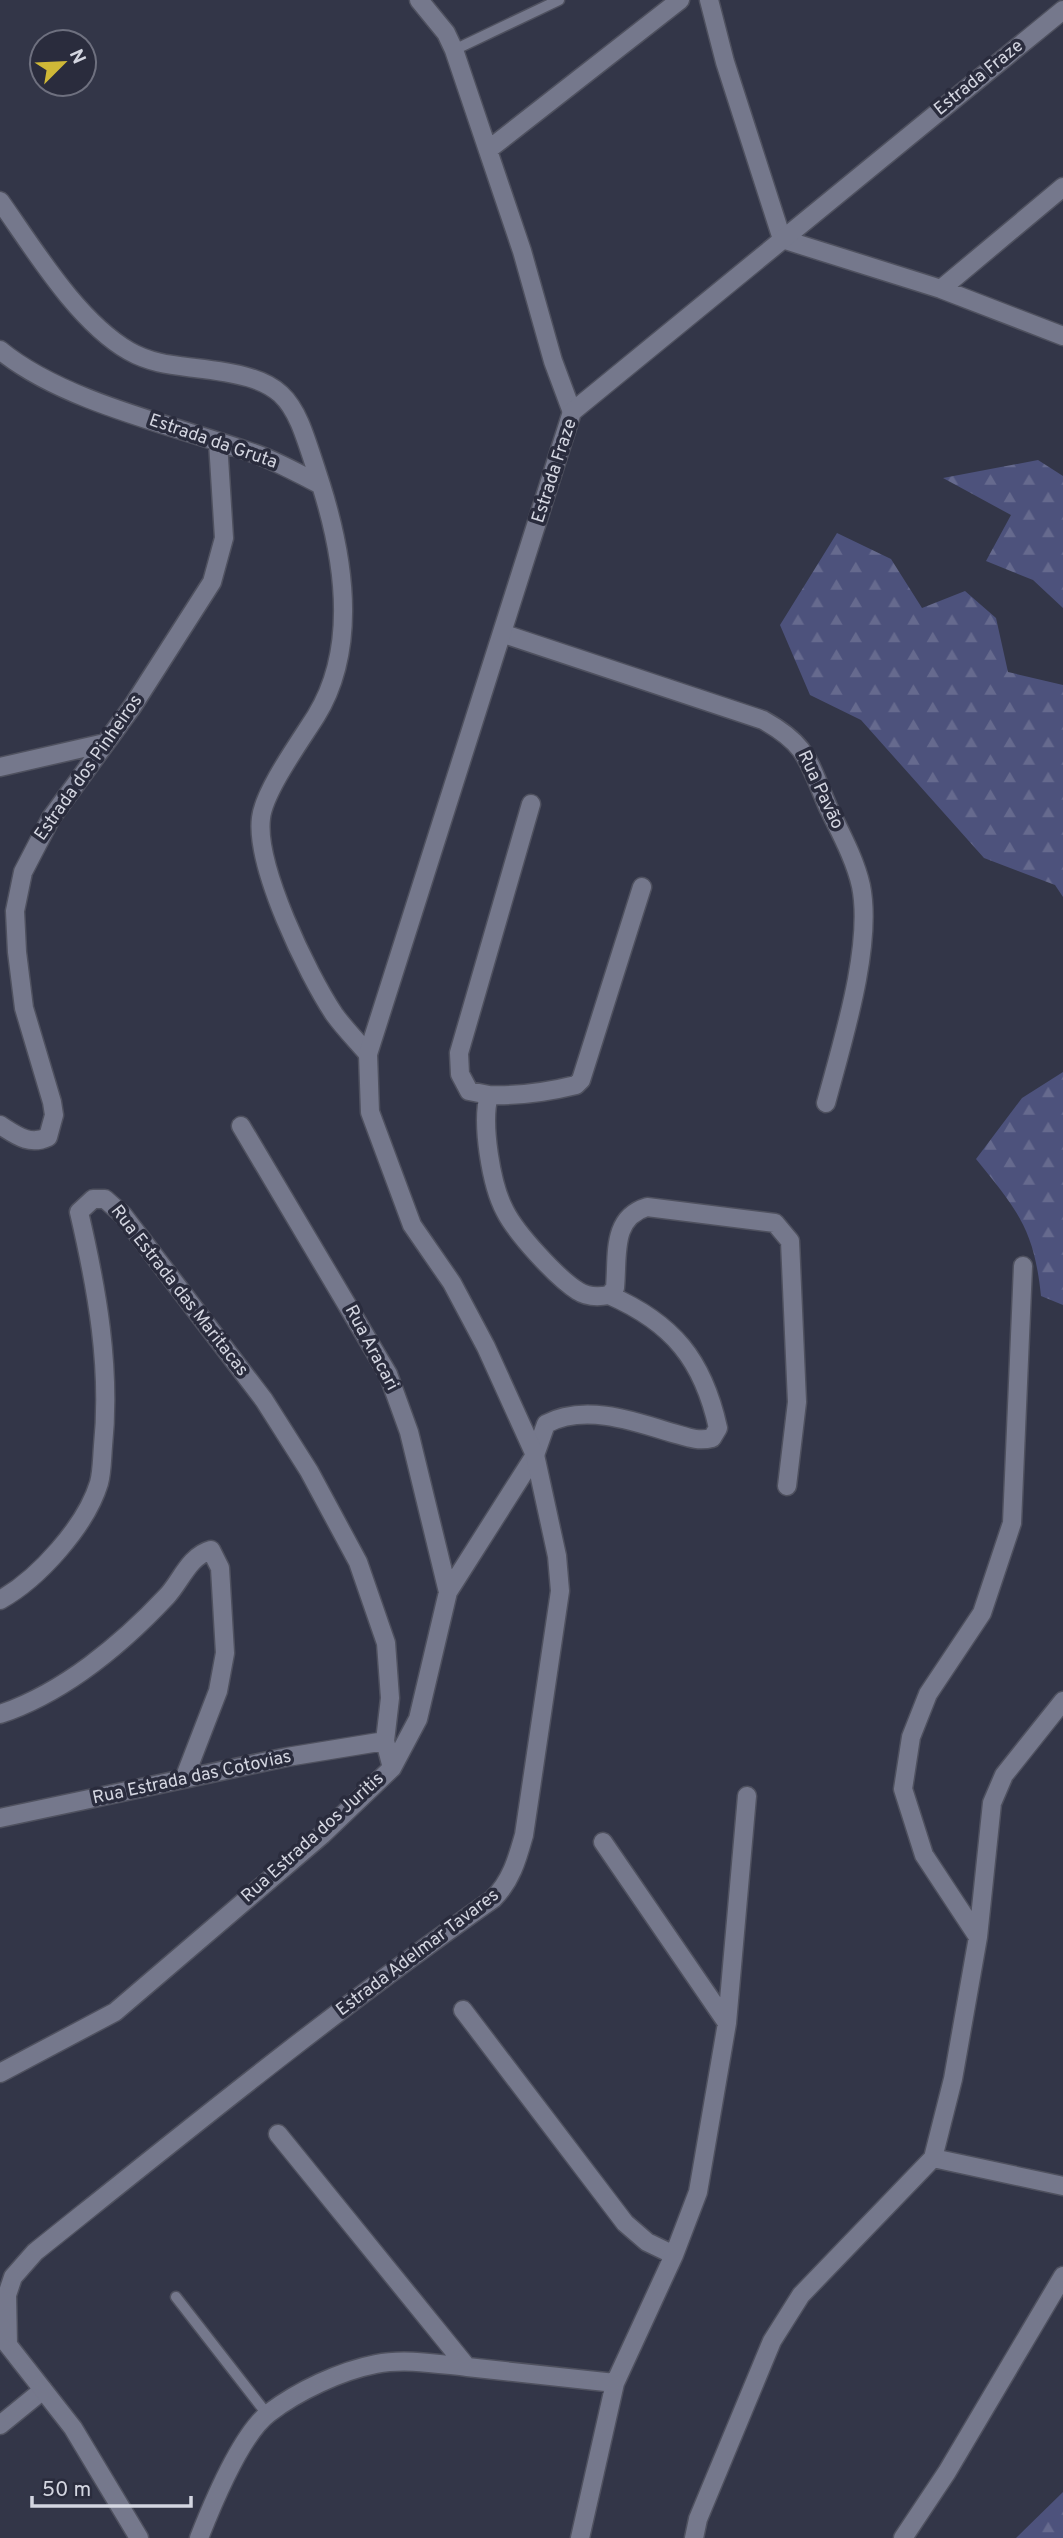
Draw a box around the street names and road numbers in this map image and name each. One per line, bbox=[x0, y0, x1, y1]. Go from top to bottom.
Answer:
street label: Estrada Fraze bbox=[930, 35, 1028, 121]
street label: Estrada da Gruta bbox=[146, 409, 280, 475]
street label: Estrada Fraze bbox=[527, 416, 583, 526]
street label: Estrada dos Pinheiros bbox=[30, 690, 148, 846]
street label: Rua Pavão bbox=[792, 747, 848, 833]
street label: Rua Estrada das Maritacas bbox=[105, 1201, 253, 1381]
street label: Rua Aracari bbox=[339, 1301, 403, 1395]
street label: Rua Estrada das Cotovias bbox=[90, 1746, 294, 1810]
street label: Rua Estrada dos Juritis bbox=[237, 1768, 389, 1908]
street label: Estrada Adelmar Tavares bbox=[332, 1884, 504, 2022]

